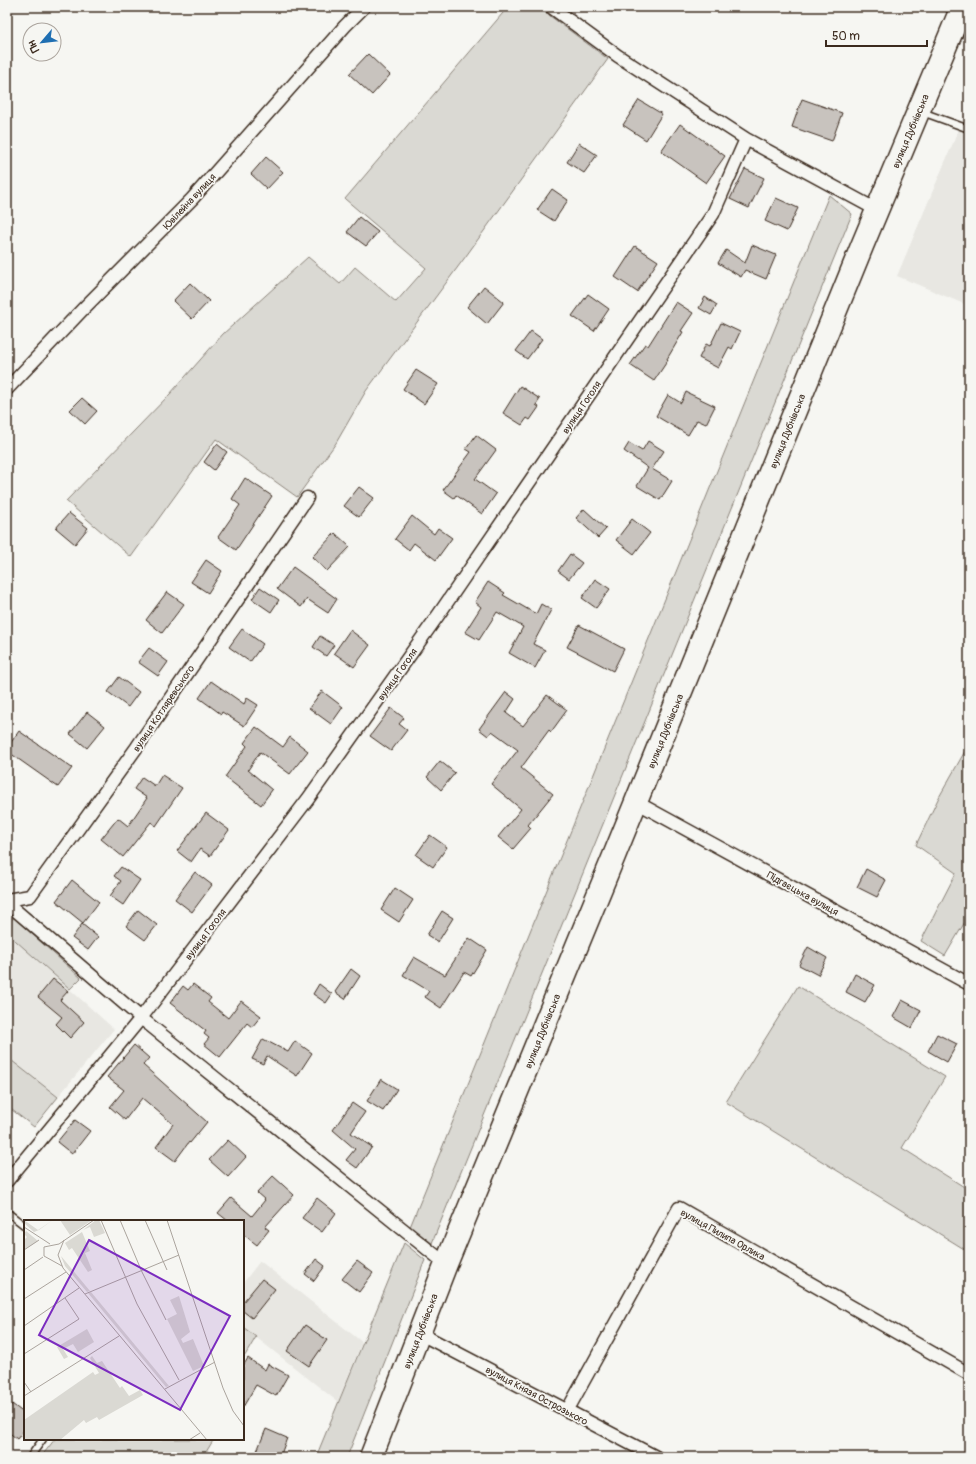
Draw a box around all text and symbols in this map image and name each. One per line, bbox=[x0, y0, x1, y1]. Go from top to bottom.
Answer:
north arrow bbox=[22, 22, 62, 62]
scale bar bbox=[826, 22, 927, 48]
text: 50 m bbox=[832, 29, 860, 44]
text: Пн bbox=[25, 38, 42, 55]
street label: вулиця Дубнівська bbox=[890, 92, 932, 170]
street label: Ювілейна вулиця bbox=[161, 171, 219, 232]
street label: вулиця Гоголя bbox=[560, 379, 604, 436]
street label: вулиця Дубнівська bbox=[768, 392, 808, 470]
street label: вулиця Гоголя bbox=[375, 646, 420, 703]
street label: вулиця Котляревського bbox=[130, 663, 198, 754]
street label: вулиця Дубнівська bbox=[646, 692, 686, 770]
street label: Підгаєцька вулиця bbox=[765, 869, 841, 919]
street label: вулиця Гоголя bbox=[183, 906, 229, 963]
street label: вулиця Дубнівська bbox=[523, 992, 563, 1070]
street label: вулиця Пилипа Орлика bbox=[678, 1207, 767, 1263]
inset map bbox=[24, 1220, 244, 1440]
street label: вулиця Дубнівська bbox=[401, 1292, 441, 1370]
street label: вулиця Князя Острозького bbox=[483, 1364, 590, 1428]

